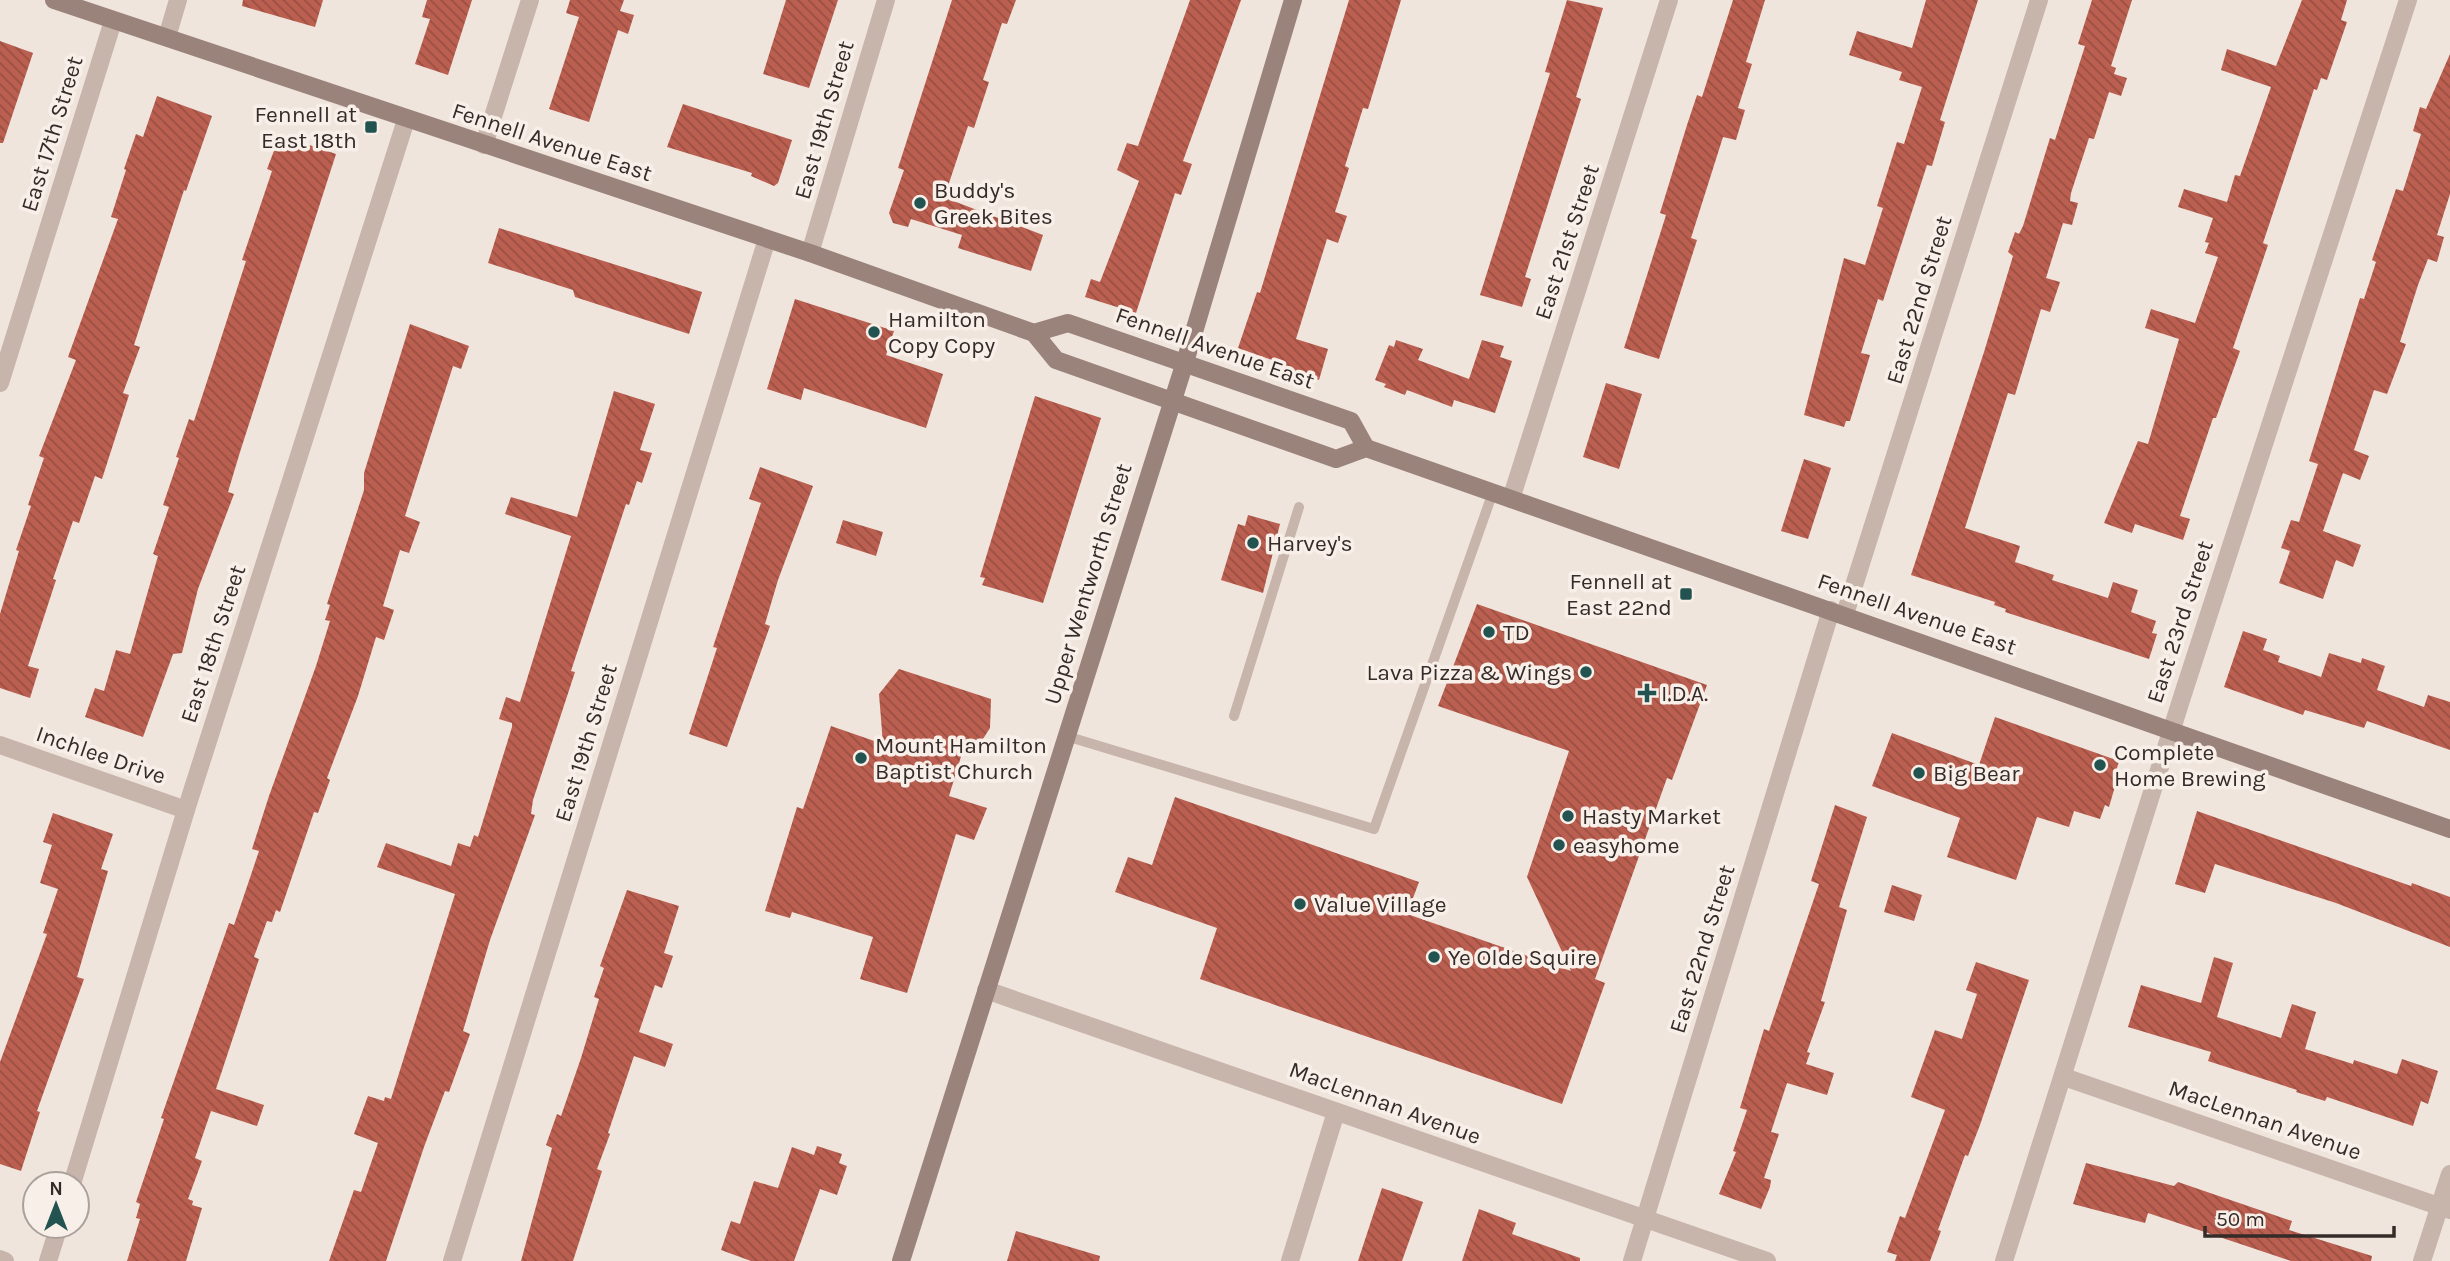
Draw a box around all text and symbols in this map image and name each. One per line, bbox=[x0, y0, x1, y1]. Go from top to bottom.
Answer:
street label: East 19th Street bbox=[788, 37, 860, 202]
street label: East 17th Street bbox=[16, 53, 89, 215]
street label: Fennell Avenue East bbox=[449, 97, 656, 187]
place label: Fennell at East 18th bbox=[255, 101, 357, 154]
marker: Fennell at East 18th bbox=[363, 119, 379, 135]
street label: East 21st Street bbox=[1529, 160, 1605, 323]
place label: Buddy's Greek Bites bbox=[934, 177, 1053, 230]
marker: Buddy's Greek Bites bbox=[912, 195, 928, 211]
street label: East 22nd Street bbox=[1881, 212, 1958, 387]
street label: Fennell Avenue East bbox=[1112, 301, 1318, 395]
place label: Hamilton Copy Copy bbox=[888, 306, 995, 359]
marker: Hamilton Copy Copy bbox=[866, 324, 882, 340]
street label: Upper Wentworth Street bbox=[1038, 460, 1138, 708]
place label: Harvey's bbox=[1267, 530, 1353, 557]
marker: Harvey's bbox=[1245, 535, 1261, 551]
street label: East 23rd Street bbox=[2141, 537, 2219, 707]
street label: East 18th Street bbox=[175, 561, 251, 726]
street label: Fennell Avenue East bbox=[1814, 567, 2020, 661]
place label: Fennell at East 22nd bbox=[1566, 568, 1672, 621]
marker: Fennell at East 22nd bbox=[1678, 586, 1694, 602]
place label: TD bbox=[1503, 619, 1530, 646]
marker: TD bbox=[1481, 624, 1497, 640]
place label: Lava Pizza & Wings bbox=[1367, 659, 1572, 686]
street label: East 19th Street bbox=[549, 660, 623, 825]
marker: Lava Pizza & Wings bbox=[1578, 664, 1594, 680]
place label: I.D.A. bbox=[1661, 680, 1708, 707]
marker: I.D.A. bbox=[1639, 685, 1655, 701]
street label: Inchlee Drive bbox=[33, 720, 169, 790]
place label: Mount Hamilton Baptist Church bbox=[875, 732, 1047, 785]
place label: Complete Home Brewing bbox=[2114, 739, 2266, 792]
marker: Mount Hamilton Baptist Church bbox=[853, 750, 869, 766]
marker: Complete Home Brewing bbox=[2092, 757, 2108, 773]
place label: Big Bear bbox=[1933, 760, 2020, 787]
marker: Big Bear bbox=[1911, 765, 1927, 781]
place label: Hasty Market bbox=[1582, 803, 1721, 830]
marker: Hasty Market bbox=[1560, 808, 1576, 824]
place label: easyhome bbox=[1573, 832, 1680, 859]
marker: easyhome bbox=[1551, 837, 1567, 853]
street label: East 22nd Street bbox=[1664, 861, 1741, 1036]
place label: Value Village bbox=[1314, 891, 1447, 918]
marker: Value Village bbox=[1292, 896, 1308, 912]
place label: Ye Olde Squire bbox=[1448, 944, 1597, 971]
marker: Ye Olde Squire bbox=[1426, 949, 1442, 965]
street label: MacLennan Avenue bbox=[1285, 1056, 1485, 1150]
street label: MacLennan Avenue bbox=[2165, 1074, 2365, 1166]
north arrow bbox=[21, 1170, 91, 1240]
text: N bbox=[49, 1178, 63, 1200]
scale bar bbox=[2205, 1194, 2394, 1238]
text: 50 m bbox=[2216, 1207, 2265, 1231]

